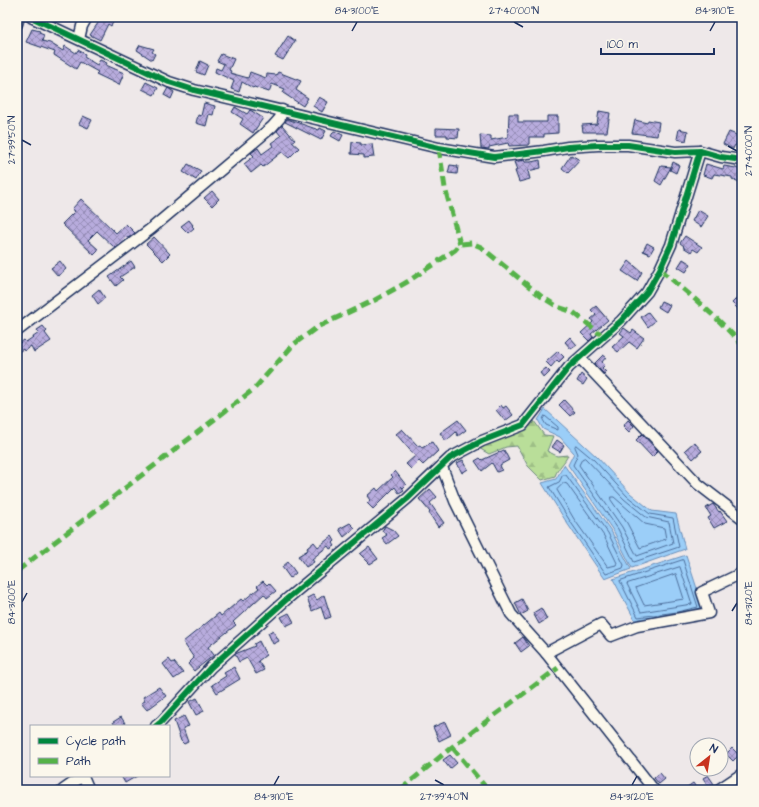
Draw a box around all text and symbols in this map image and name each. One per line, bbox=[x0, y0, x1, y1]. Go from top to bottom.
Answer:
text: 84°31'00"E bbox=[335, 4, 379, 18]
text: 27°40'00"N bbox=[489, 4, 539, 18]
text: 84°31'10"E bbox=[695, 4, 735, 18]
scale bar bbox=[601, 30, 714, 56]
text: 100 m bbox=[607, 36, 638, 53]
text: 27°39'50"N bbox=[5, 116, 19, 164]
text: 27°40'00"N bbox=[742, 126, 756, 176]
text: 84°31'00"E bbox=[5, 580, 19, 624]
text: 84°31'20"E bbox=[742, 581, 756, 625]
legend bbox=[30, 725, 170, 777]
text: Cycle path bbox=[66, 733, 125, 751]
north arrow bbox=[689, 737, 729, 777]
text: N bbox=[707, 741, 721, 757]
text: Path bbox=[66, 753, 91, 770]
text: 84°31'10"E bbox=[254, 790, 294, 804]
text: 27°39'40"N bbox=[420, 790, 468, 804]
text: 84°31'20"E bbox=[610, 790, 654, 804]

